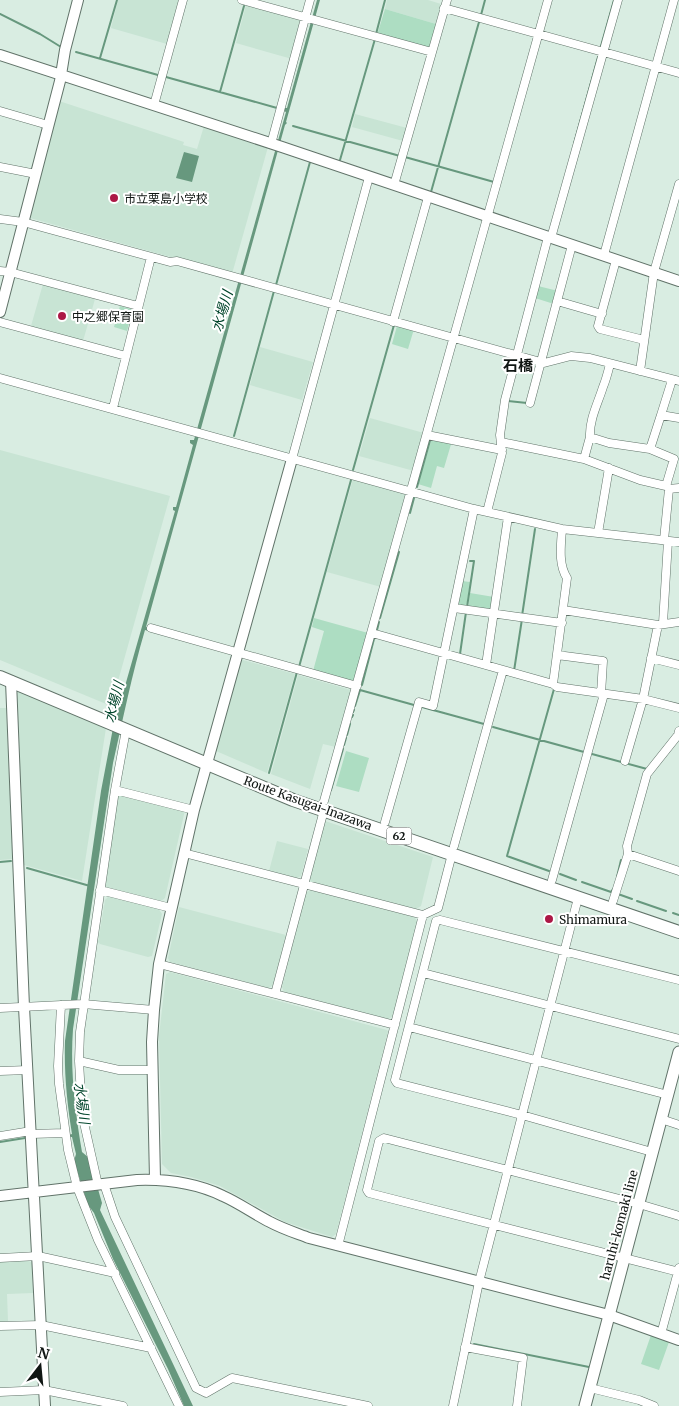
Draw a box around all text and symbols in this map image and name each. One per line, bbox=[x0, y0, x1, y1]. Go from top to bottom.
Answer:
place label: 市立栗島小学校 bbox=[124, 191, 208, 206]
marker: 市立栗島小学校 bbox=[108, 192, 120, 204]
water label: 水場川 bbox=[208, 286, 237, 334]
place label: 中之郷保育園 bbox=[72, 309, 144, 324]
marker: 中之郷保育園 bbox=[56, 310, 68, 322]
district label: 石橋 bbox=[503, 356, 534, 375]
water label: 水場川 bbox=[100, 678, 128, 725]
street label: Route Kasugai-Inazawa bbox=[242, 773, 375, 833]
road number: 62 bbox=[386, 828, 412, 844]
place label: Shimamura bbox=[559, 912, 628, 927]
marker: Shimamura bbox=[543, 913, 555, 925]
water label: 水場川 bbox=[70, 1081, 94, 1127]
street label: haruhi-komaki line bbox=[597, 1168, 641, 1282]
north arrow bbox=[15, 1341, 65, 1391]
text: N bbox=[36, 1343, 51, 1364]

